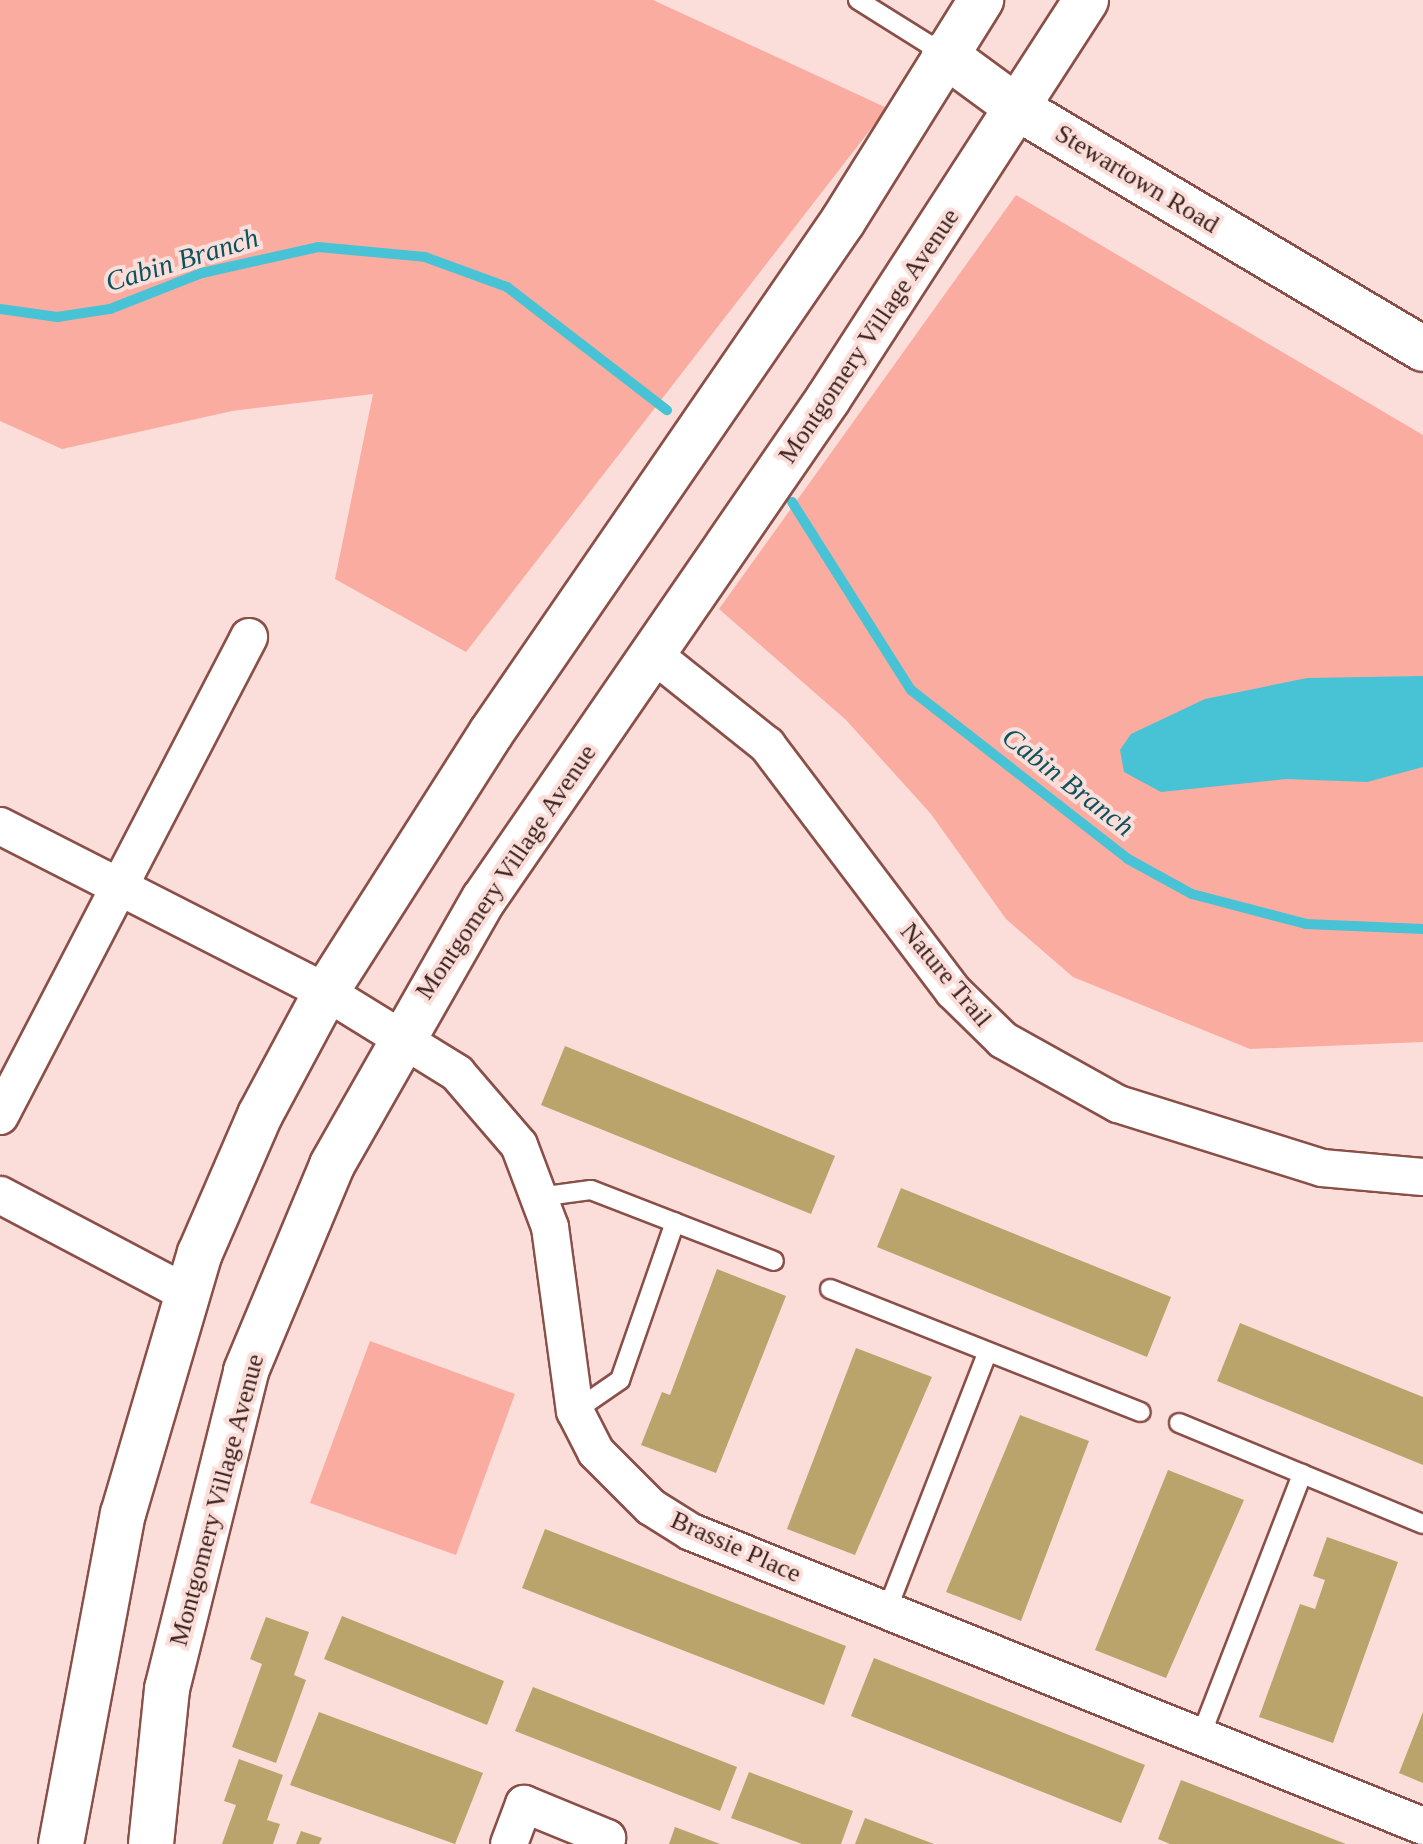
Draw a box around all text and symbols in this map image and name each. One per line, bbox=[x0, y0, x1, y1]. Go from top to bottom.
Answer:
street label: Stewartown Road bbox=[1049, 118, 1225, 240]
street label: Montgomery Village Avenue bbox=[771, 202, 967, 470]
water label: Cabin Branch bbox=[102, 221, 262, 299]
water label: Cabin Branch bbox=[995, 720, 1141, 844]
street label: Montgomery Village Avenue bbox=[408, 738, 604, 1006]
street label: Nature Trail bbox=[893, 916, 999, 1034]
street label: Montgomery Village Avenue bbox=[163, 1350, 271, 1650]
street label: Brassie Place bbox=[666, 1504, 806, 1590]

